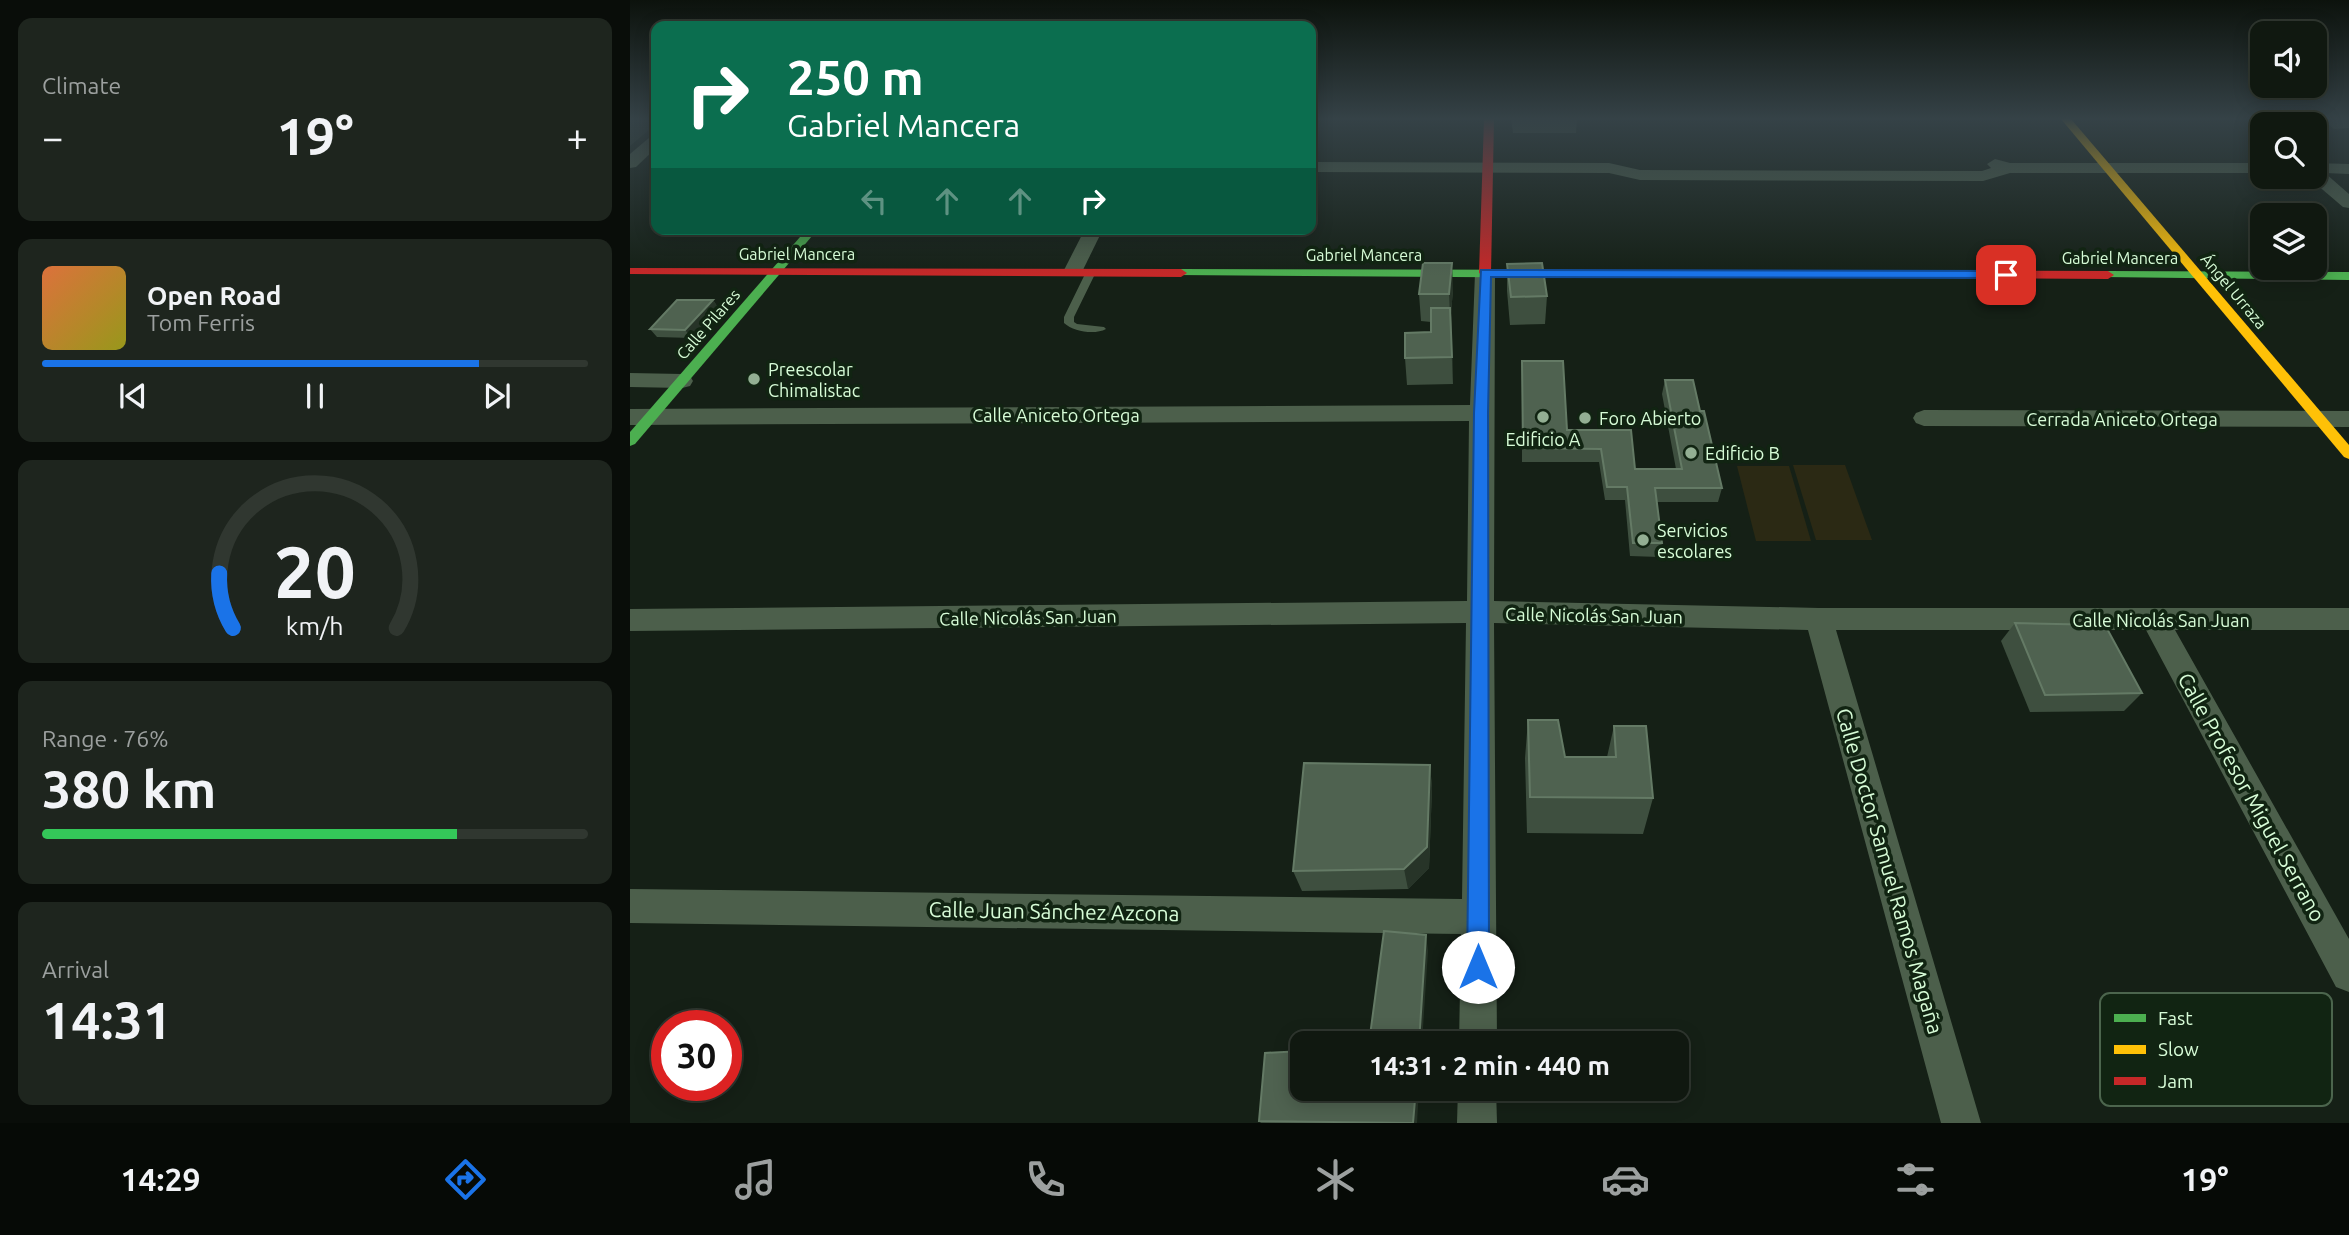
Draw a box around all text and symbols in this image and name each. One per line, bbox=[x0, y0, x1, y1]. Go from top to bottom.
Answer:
map controls bbox=[2250, 21, 2327, 280]
button: sound bbox=[2250, 21, 2327, 98]
icon: right bbox=[672, 49, 763, 140]
text: 250 m bbox=[787, 49, 924, 104]
text: Climate bbox=[42, 73, 121, 98]
text: 19° bbox=[276, 107, 354, 165]
text: Gabriel Mancera bbox=[787, 107, 1020, 143]
button: search bbox=[2250, 112, 2327, 189]
text: − bbox=[42, 116, 63, 158]
text: + bbox=[567, 116, 588, 158]
icon: left bbox=[855, 182, 893, 220]
icon: ahead bbox=[928, 182, 966, 220]
icon: ahead bbox=[1001, 182, 1039, 220]
icon: right bbox=[1074, 182, 1112, 220]
button: layers bbox=[2250, 203, 2327, 280]
street label: Gabriel Mancera bbox=[739, 245, 855, 263]
pin bbox=[1976, 245, 2036, 305]
street label: Gabriel Mancera bbox=[1306, 246, 1422, 264]
street label: Gabriel Mancera bbox=[2062, 249, 2178, 267]
street label: Ángel Urraza bbox=[2197, 249, 2272, 332]
icon: arrive bbox=[1987, 256, 2025, 294]
text: Open Road bbox=[147, 281, 281, 310]
street label: Calle Pilares bbox=[673, 285, 743, 363]
text: Tom Ferris bbox=[147, 310, 255, 335]
place label: Preescolar Chimalistac bbox=[768, 359, 860, 400]
marker: Preescolar Chimalistac bbox=[746, 371, 762, 387]
icon: previous bbox=[114, 377, 152, 415]
icon: pause bbox=[296, 377, 334, 415]
icon: next bbox=[478, 377, 516, 415]
street label: Calle Aniceto Ortega bbox=[972, 405, 1140, 425]
place label: Foro Abierto bbox=[1599, 408, 1701, 428]
marker: Edificio A bbox=[1535, 409, 1551, 425]
street label: Cerrada Aniceto Ortega bbox=[2026, 409, 2218, 429]
marker: Foro Abierto bbox=[1577, 410, 1593, 426]
place label: Edificio A bbox=[1505, 429, 1581, 449]
place label: Edificio B bbox=[1705, 443, 1780, 463]
marker: Edificio B bbox=[1683, 445, 1699, 461]
place label: Servicios escolares bbox=[1657, 520, 1732, 561]
text: 20 bbox=[274, 530, 356, 612]
marker: Servicios escolares bbox=[1635, 532, 1651, 548]
street label: Calle Nicolás San Juan bbox=[1505, 603, 1683, 627]
street label: Calle Nicolás San Juan bbox=[939, 605, 1117, 629]
street label: Calle Nicolás San Juan bbox=[2072, 610, 2250, 630]
text: km/h bbox=[286, 611, 344, 639]
street label: Calle Profesor Miguel Serrano bbox=[2174, 669, 2330, 925]
street label: Calle Doctor Samuel Ramos Magaña bbox=[1832, 705, 1948, 1037]
text: Range · 76% bbox=[42, 726, 169, 751]
text: 380 km bbox=[42, 760, 216, 818]
street label: Calle Juan Sánchez Azcona bbox=[928, 897, 1180, 925]
position arrow bbox=[1441, 930, 1515, 1004]
text: Arrival bbox=[42, 957, 109, 982]
text: 14:31 bbox=[42, 991, 172, 1049]
legend bbox=[2100, 993, 2332, 1106]
text: Fast bbox=[2158, 1007, 2193, 1029]
speed limit sign: 30 bbox=[651, 1010, 742, 1101]
text: Slow bbox=[2158, 1038, 2199, 1060]
text: 14:31 · 2 min · 440 m bbox=[1369, 1051, 1610, 1080]
text: Jam bbox=[2158, 1070, 2194, 1092]
icon: directions bbox=[441, 1155, 490, 1204]
icon: music bbox=[731, 1155, 780, 1204]
icon: phone bbox=[1021, 1155, 1070, 1204]
icon: climate bbox=[1311, 1155, 1360, 1204]
icon: car bbox=[1601, 1155, 1650, 1204]
icon: filters bbox=[1891, 1155, 1940, 1204]
text: 14:29 bbox=[120, 1161, 201, 1197]
text: 19° bbox=[2181, 1161, 2229, 1197]

